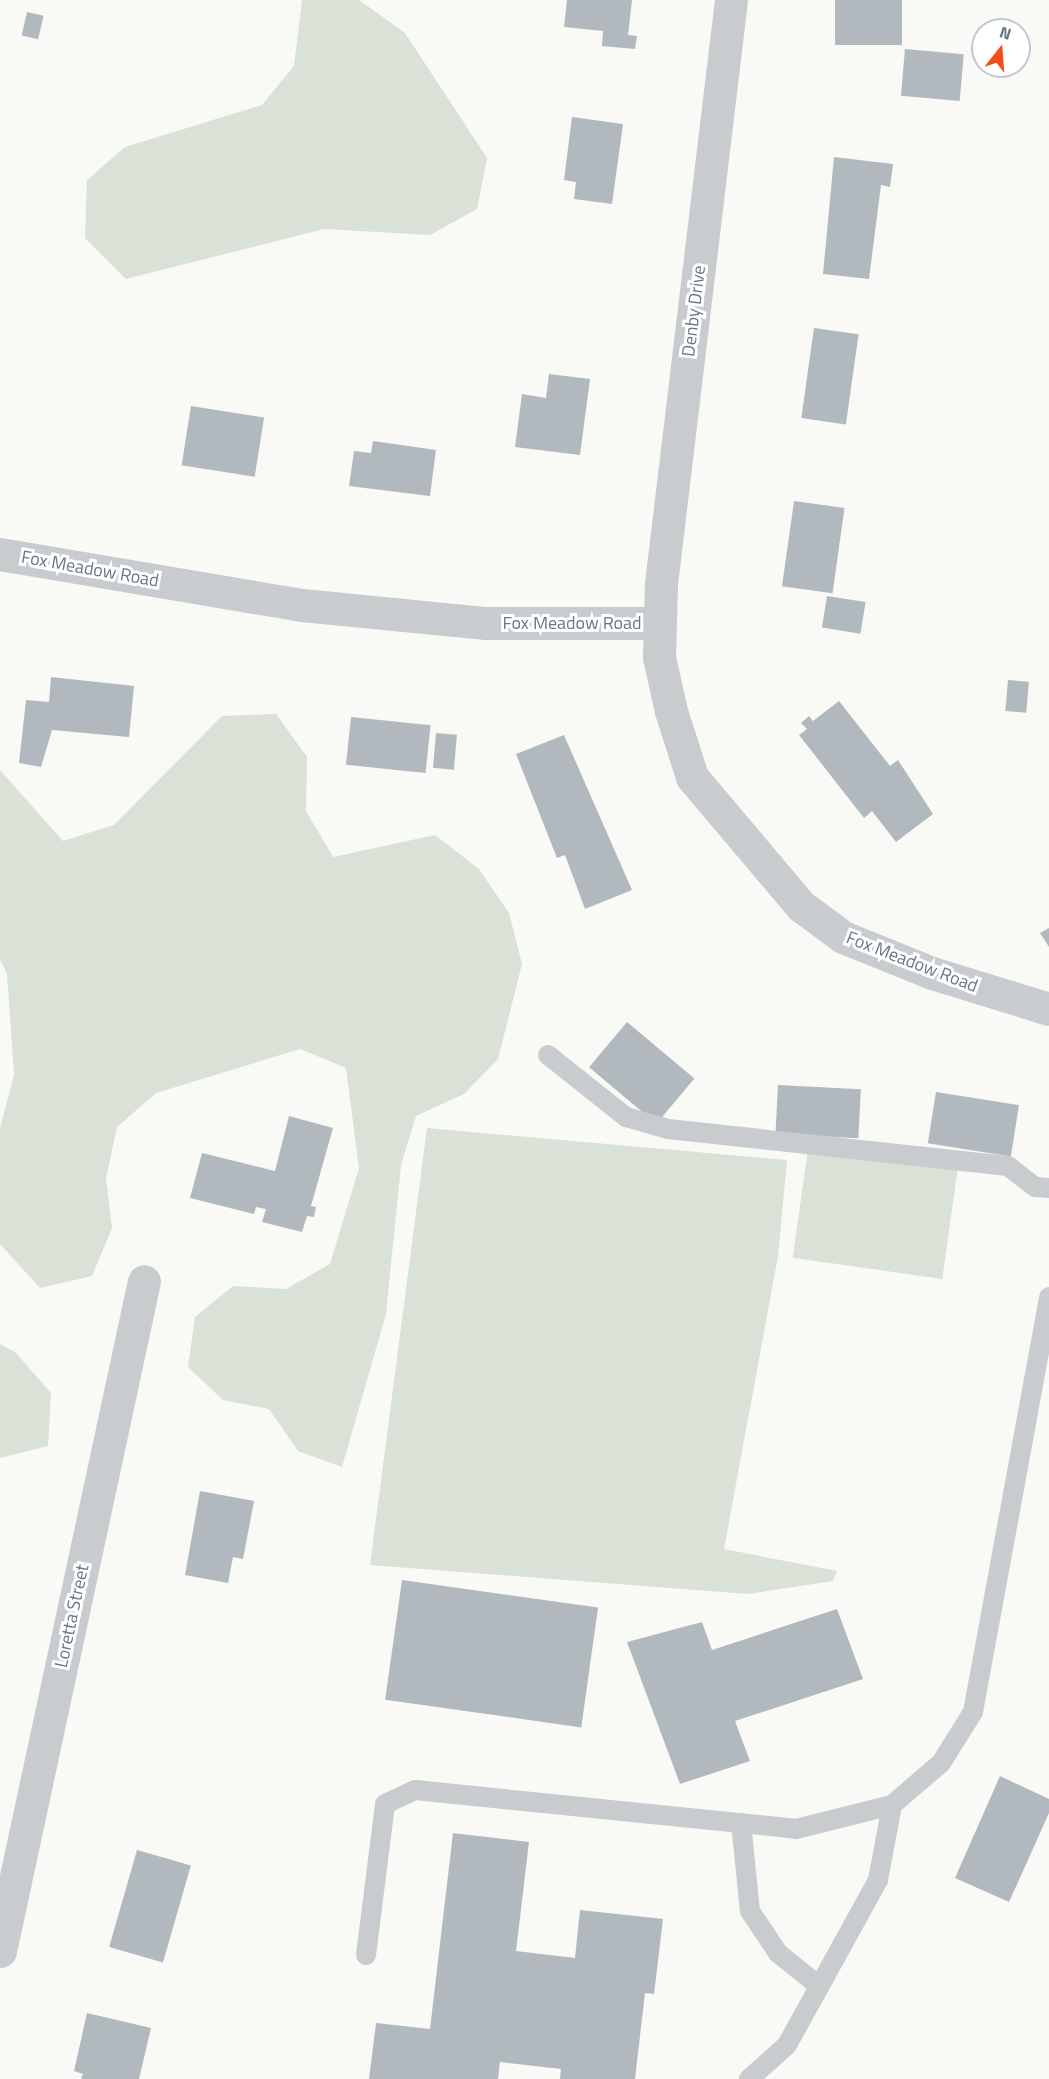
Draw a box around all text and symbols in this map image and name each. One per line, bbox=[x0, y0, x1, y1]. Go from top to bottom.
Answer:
north arrow bbox=[971, 18, 1031, 78]
text: N bbox=[997, 20, 1014, 46]
street label: Denby Drive bbox=[678, 264, 710, 358]
street label: Fox Meadow Road bbox=[20, 546, 160, 592]
street label: Fox Meadow Road bbox=[502, 612, 642, 634]
street label: Fox Meadow Road bbox=[843, 927, 981, 997]
street label: Loretta Street bbox=[51, 1562, 93, 1670]

